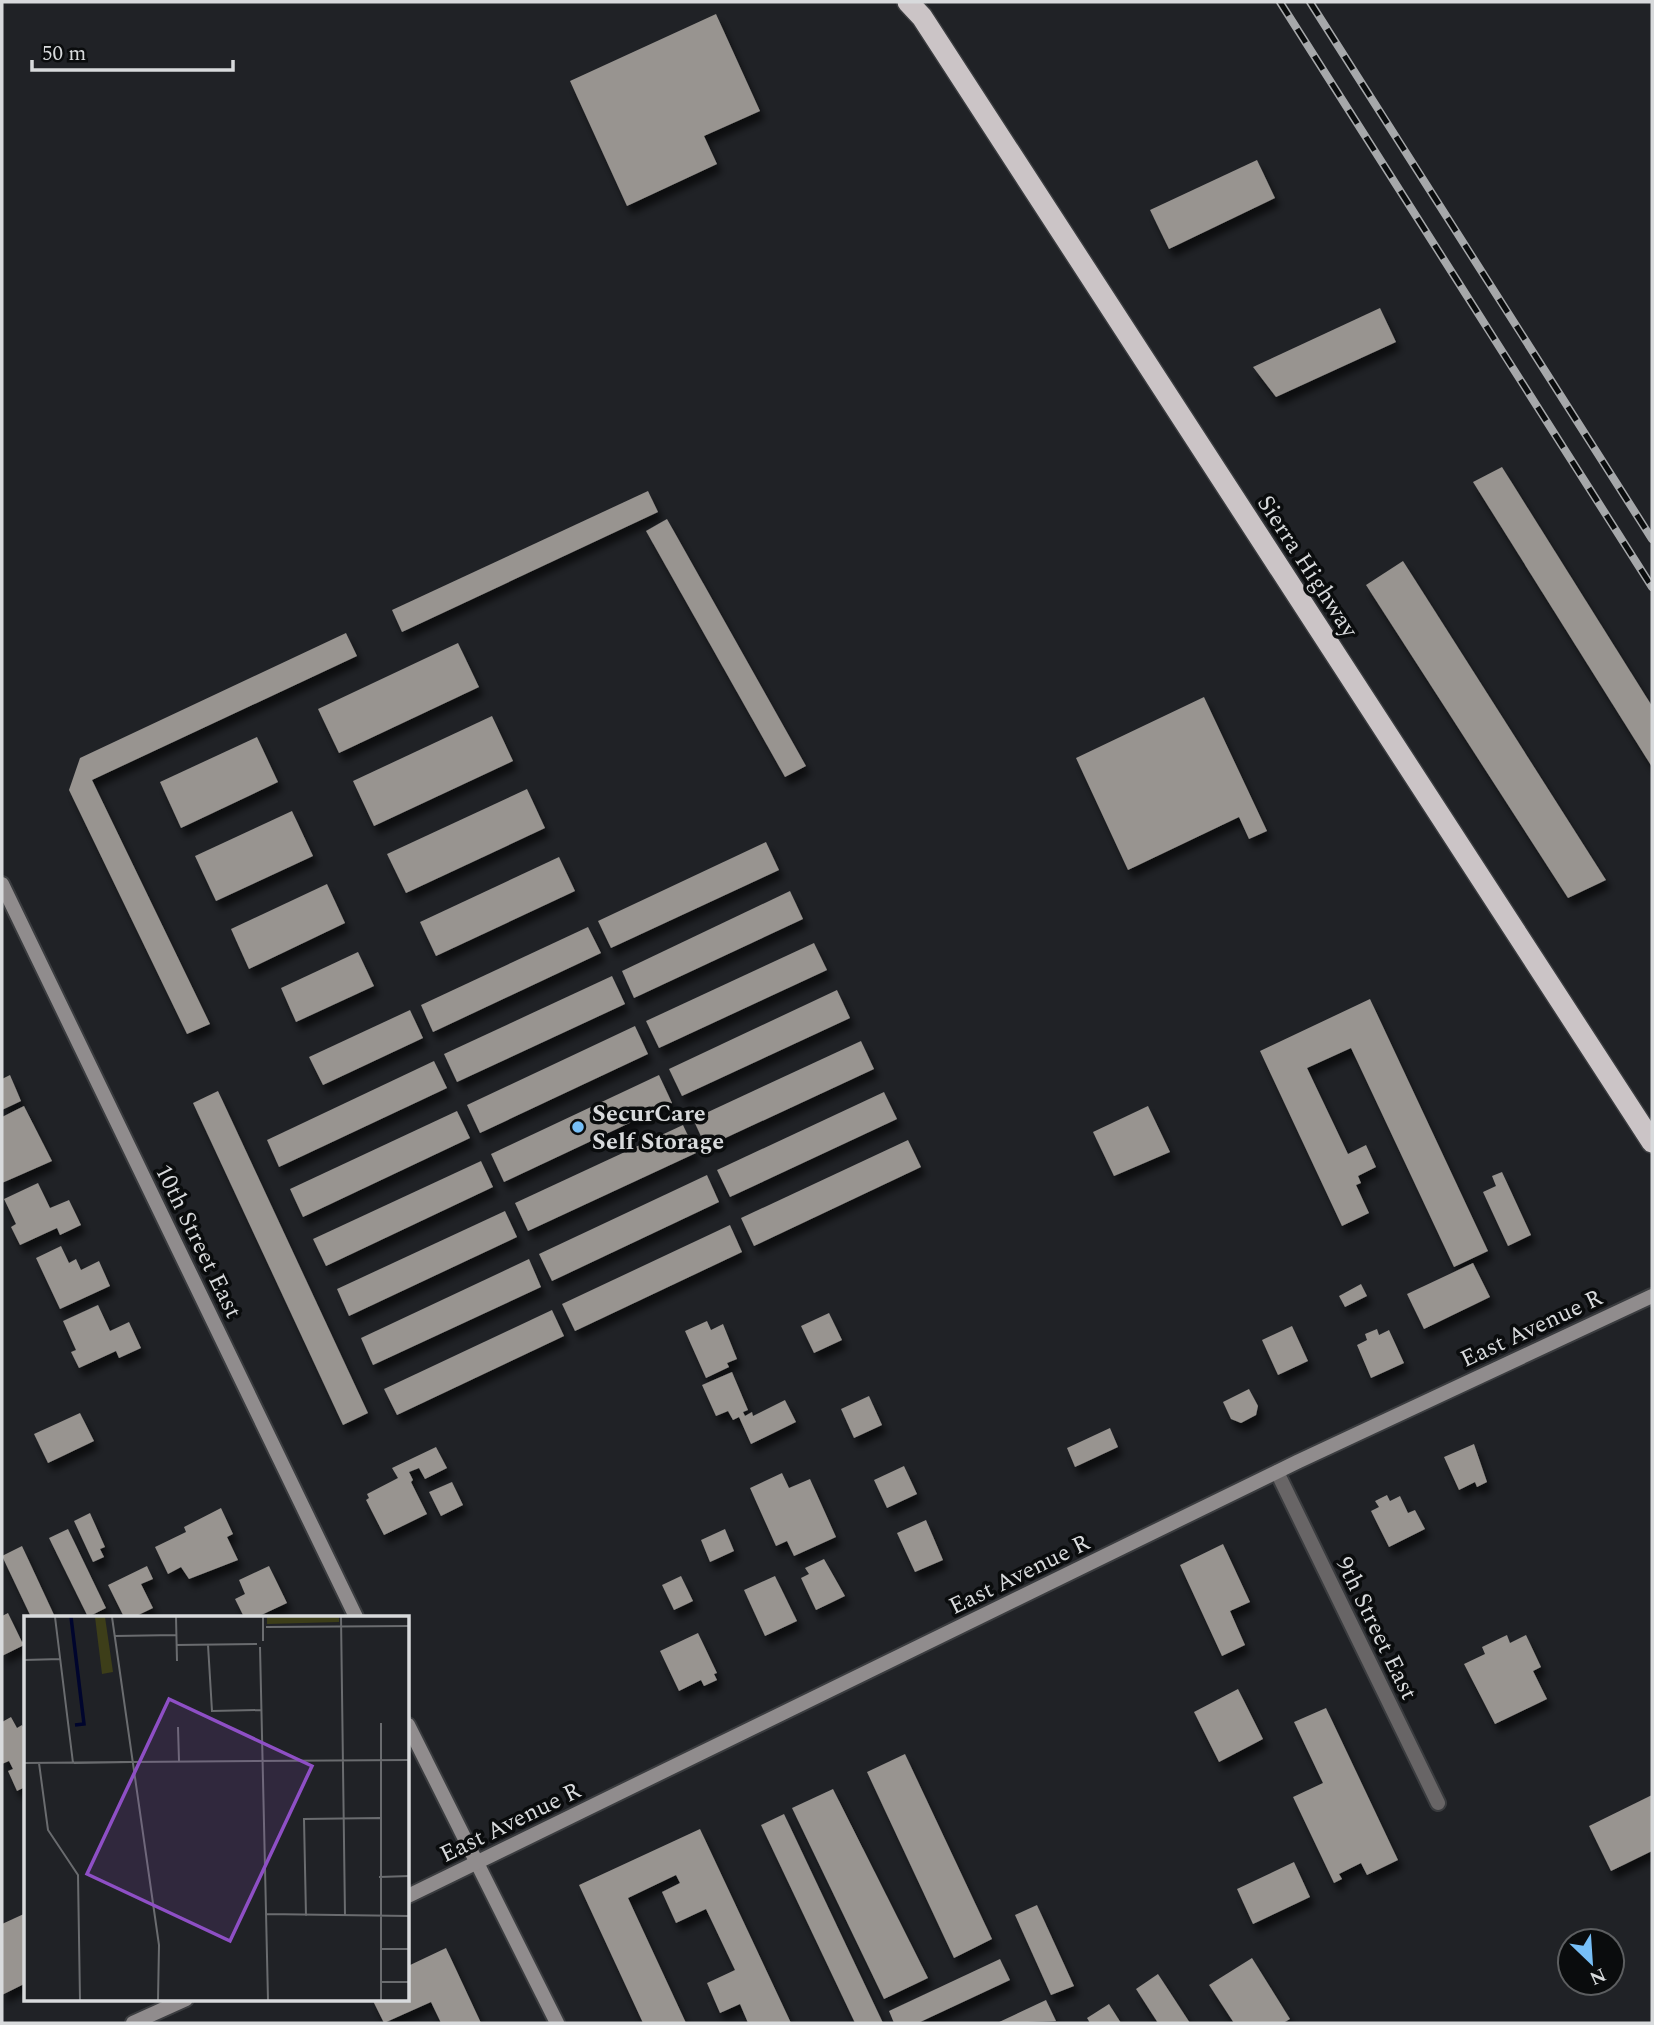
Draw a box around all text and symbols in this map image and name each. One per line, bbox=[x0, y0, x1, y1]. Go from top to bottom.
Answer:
scale bar bbox=[32, 28, 233, 72]
text: 50 m bbox=[42, 38, 86, 70]
street label: Sierra Highway bbox=[1247, 488, 1368, 646]
place label: SecurCare Self Storage bbox=[592, 1096, 724, 1160]
marker: SecurCare Self Storage bbox=[570, 1119, 586, 1135]
street label: 10th Street East bbox=[145, 1158, 251, 1325]
street label: East Avenue R bbox=[1454, 1280, 1609, 1378]
street label: East Avenue R bbox=[943, 1525, 1096, 1625]
street label: 9th Street East bbox=[1326, 1551, 1426, 1706]
inset map bbox=[24, 1616, 410, 2000]
street label: East Avenue R bbox=[434, 1773, 587, 1873]
north arrow bbox=[1556, 1927, 1626, 1997]
text: N bbox=[1584, 1960, 1611, 1992]

